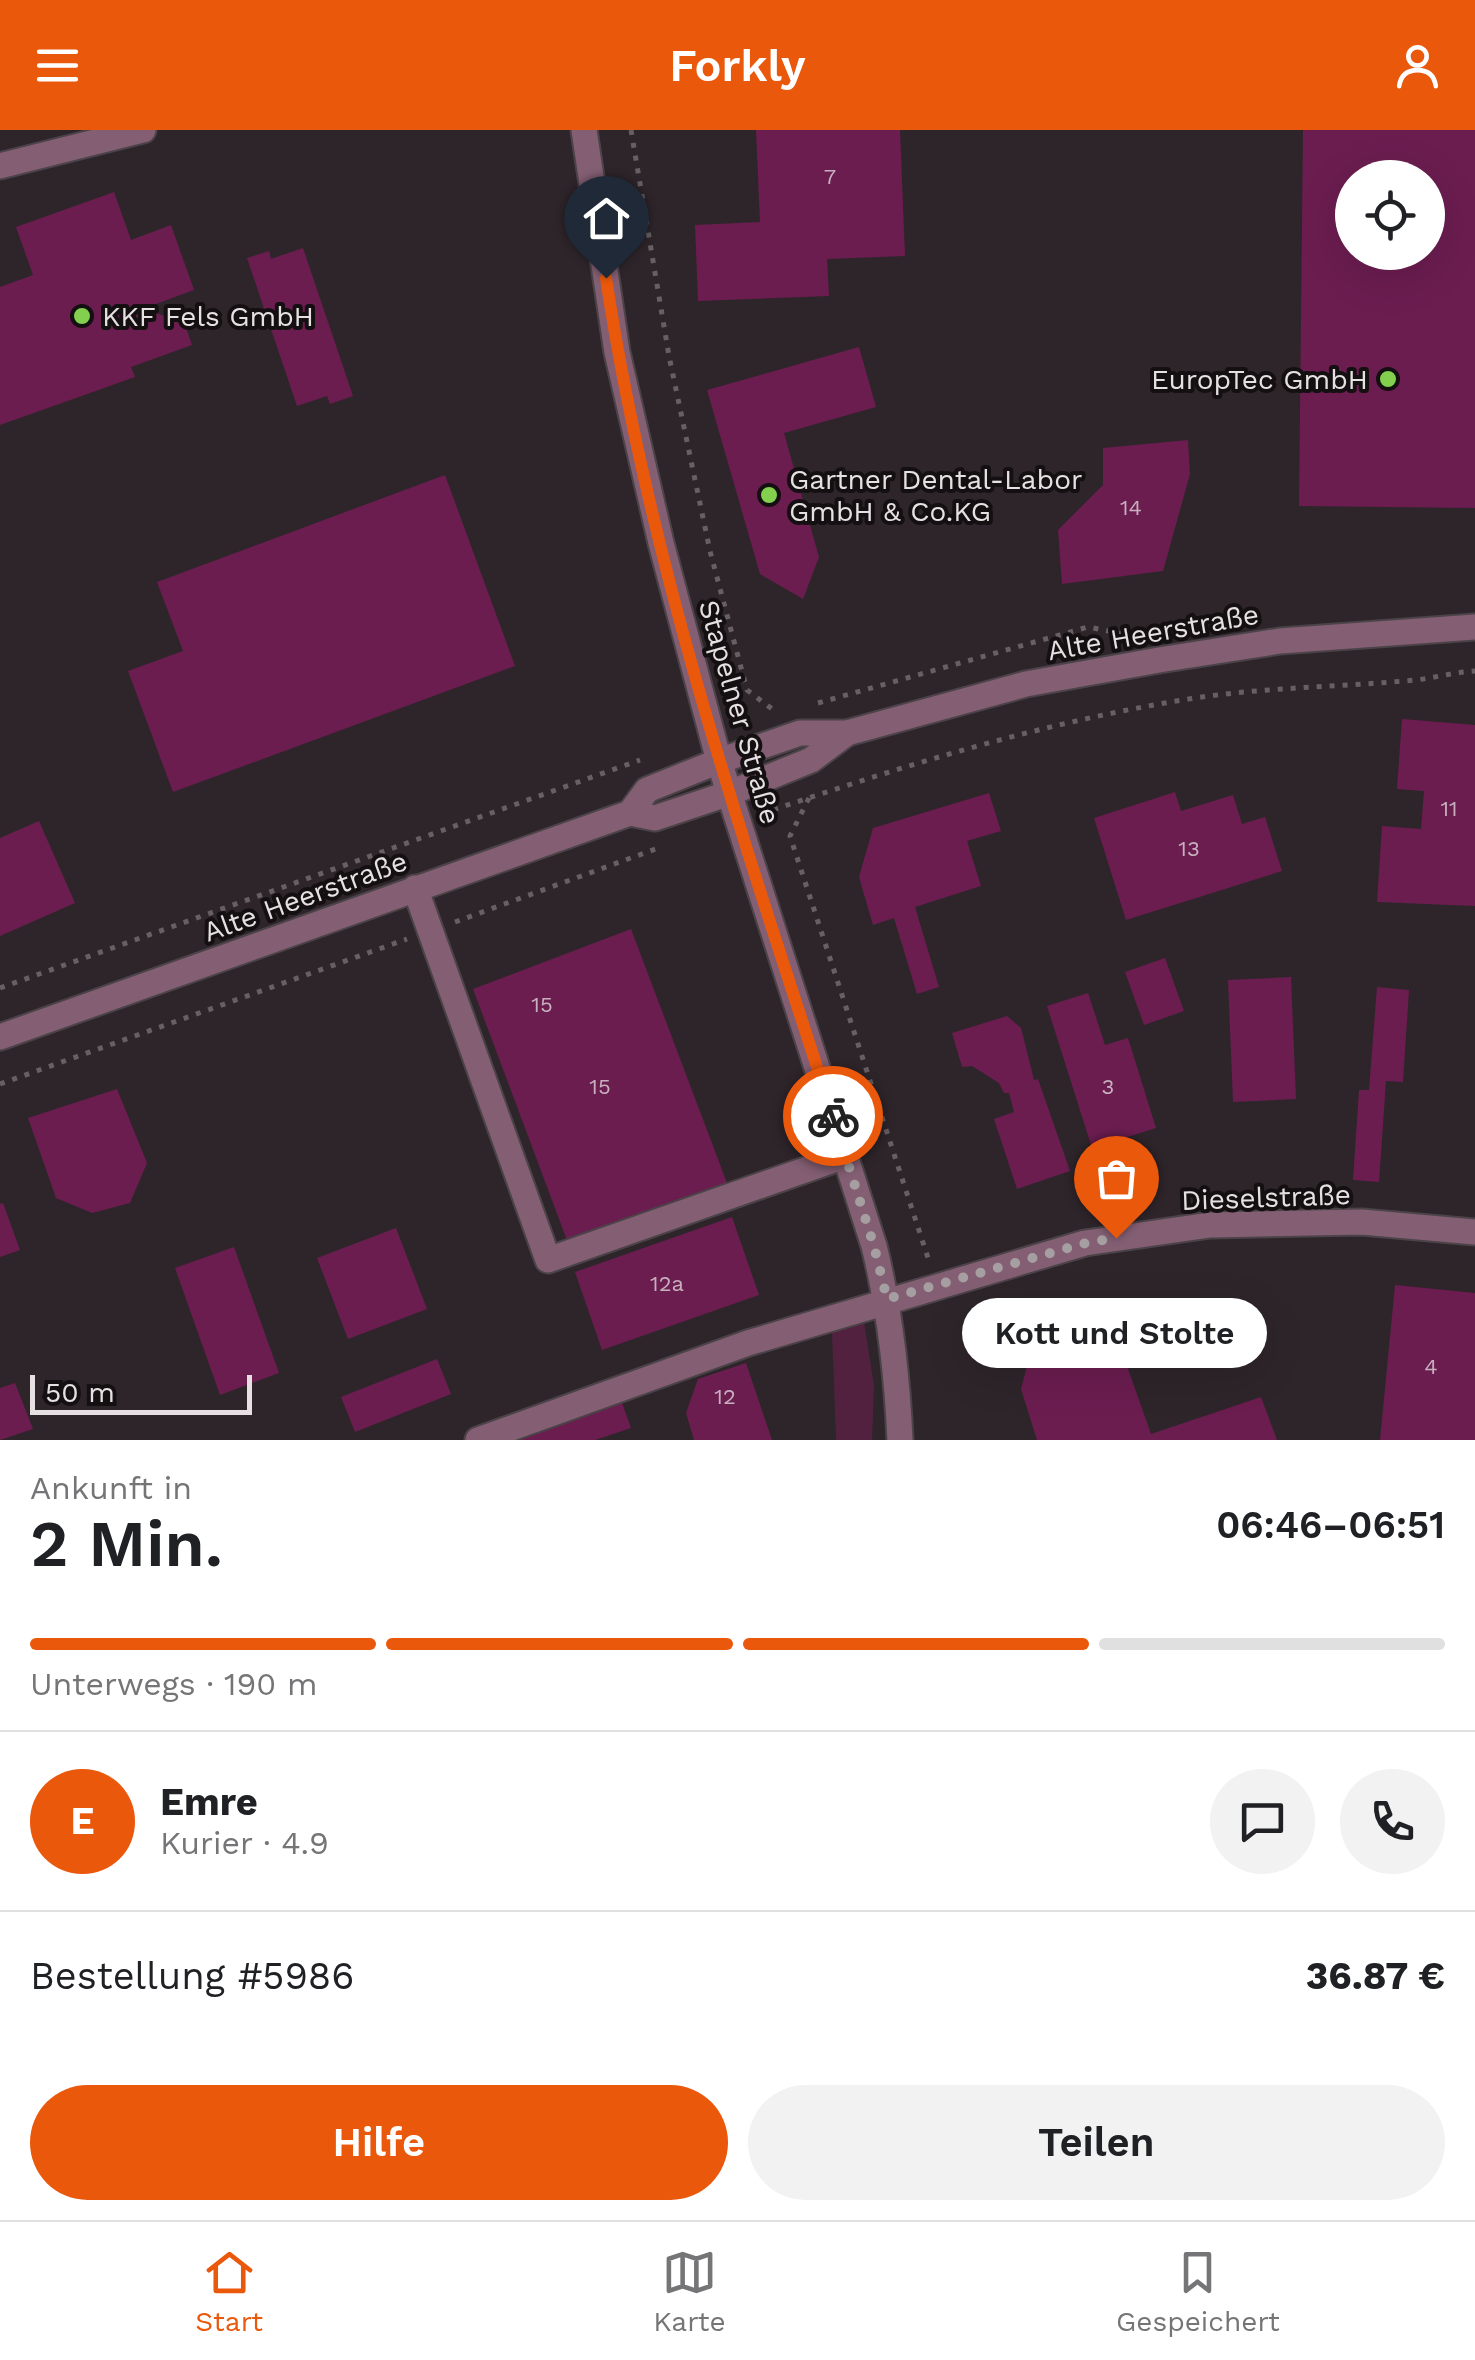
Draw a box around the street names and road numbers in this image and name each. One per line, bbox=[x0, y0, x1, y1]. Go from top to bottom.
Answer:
street label: Stapelner Straße bbox=[692, 596, 787, 828]
street label: Alte Heerstraße bbox=[1045, 598, 1261, 667]
street label: Alte Heerstraße bbox=[199, 844, 411, 949]
street label: Dieselstraße bbox=[1181, 1178, 1352, 1217]

